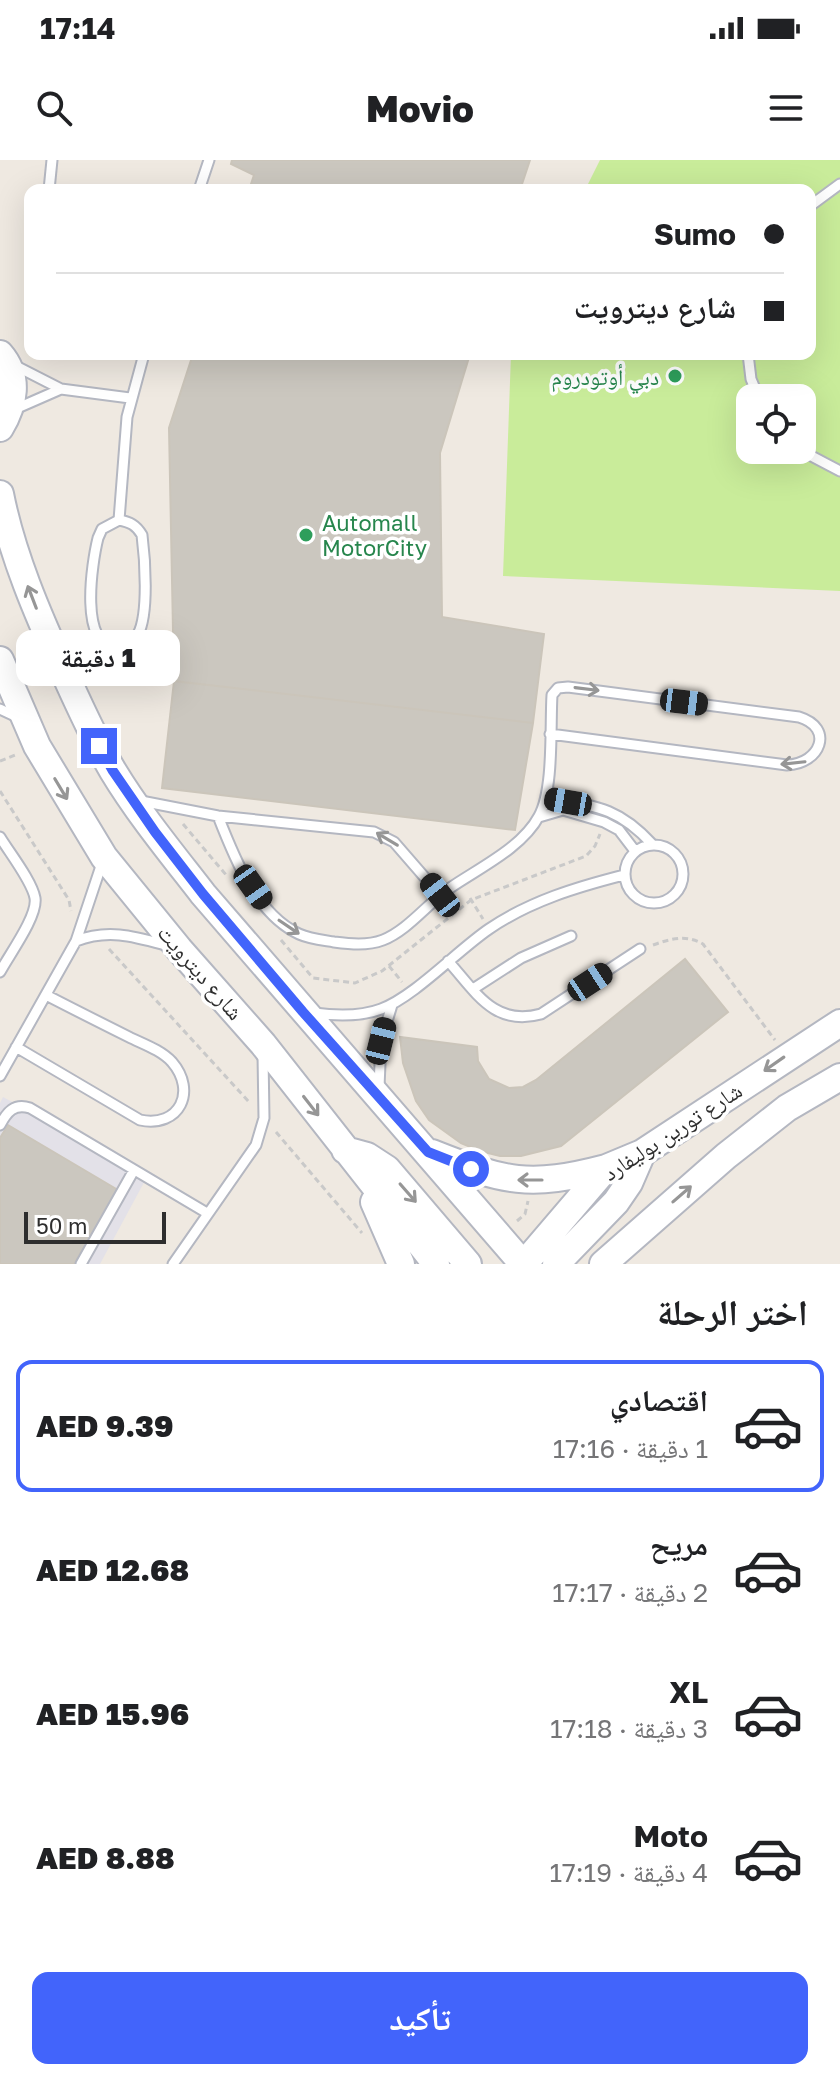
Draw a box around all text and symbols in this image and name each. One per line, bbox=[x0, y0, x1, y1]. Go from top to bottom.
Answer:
text: 17:14 bbox=[40, 10, 116, 46]
icon: search bbox=[32, 86, 76, 130]
icon: menu bbox=[764, 86, 808, 130]
text: Movio bbox=[366, 87, 474, 130]
text: Sumo bbox=[654, 216, 736, 252]
text: شارع ديترويت bbox=[574, 289, 736, 325]
place label: دبي أوتودروم bbox=[551, 363, 659, 394]
marker: دبي أوتودروم bbox=[666, 367, 684, 385]
map controls bbox=[736, 384, 816, 464]
button: locate bbox=[736, 384, 816, 464]
place label: Automall MotorCity bbox=[322, 509, 427, 561]
marker: Automall MotorCity bbox=[297, 526, 315, 544]
one-way arrow bbox=[24, 585, 38, 610]
callout: 1 دقيقة bbox=[17, 630, 181, 686]
text: 1 دقيقة bbox=[61, 642, 135, 673]
one-way arrow bbox=[573, 682, 600, 697]
car bbox=[659, 687, 709, 717]
route end bbox=[81, 728, 117, 764]
one-way arrow bbox=[781, 755, 807, 770]
one-way arrow bbox=[54, 777, 70, 800]
car bbox=[542, 786, 594, 818]
one-way arrow bbox=[376, 831, 399, 847]
car bbox=[229, 860, 277, 914]
car bbox=[416, 869, 464, 921]
street label: شارع ديترويت bbox=[152, 919, 249, 1026]
one-way arrow bbox=[277, 919, 299, 935]
car bbox=[563, 959, 617, 1005]
car bbox=[364, 1015, 398, 1067]
one-way arrow bbox=[764, 1056, 786, 1072]
street label: شارع تورين بوليفارد bbox=[597, 1076, 747, 1187]
one-way arrow bbox=[302, 1095, 320, 1116]
route start bbox=[453, 1151, 489, 1187]
one-way arrow bbox=[517, 1172, 543, 1188]
one-way arrow bbox=[398, 1183, 416, 1203]
one-way arrow bbox=[672, 1185, 692, 1203]
scale bar bbox=[24, 1208, 166, 1244]
text: 50 m bbox=[36, 1212, 87, 1239]
text: اختر الرحلة bbox=[657, 1290, 808, 1333]
text: اقتصادي bbox=[610, 1382, 708, 1418]
icon: car bbox=[732, 1390, 804, 1462]
text: AED 9.39 bbox=[36, 1408, 174, 1444]
text: 1 دقيقة · 17:16 bbox=[553, 1433, 708, 1464]
text: مريح bbox=[650, 1526, 708, 1562]
icon: car bbox=[732, 1534, 804, 1606]
text: AED 12.68 bbox=[36, 1552, 189, 1588]
text: 2 دقيقة · 17:17 bbox=[552, 1577, 708, 1608]
text: XL bbox=[669, 1674, 708, 1710]
icon: car bbox=[732, 1678, 804, 1750]
text: AED 15.96 bbox=[36, 1696, 189, 1732]
text: 3 دقيقة · 17:18 bbox=[550, 1713, 708, 1744]
text: Moto bbox=[633, 1818, 708, 1854]
icon: car bbox=[732, 1822, 804, 1894]
text: AED 8.88 bbox=[36, 1840, 175, 1876]
text: 4 دقيقة · 17:19 bbox=[549, 1857, 708, 1888]
button: تأكيد bbox=[32, 1972, 808, 2064]

